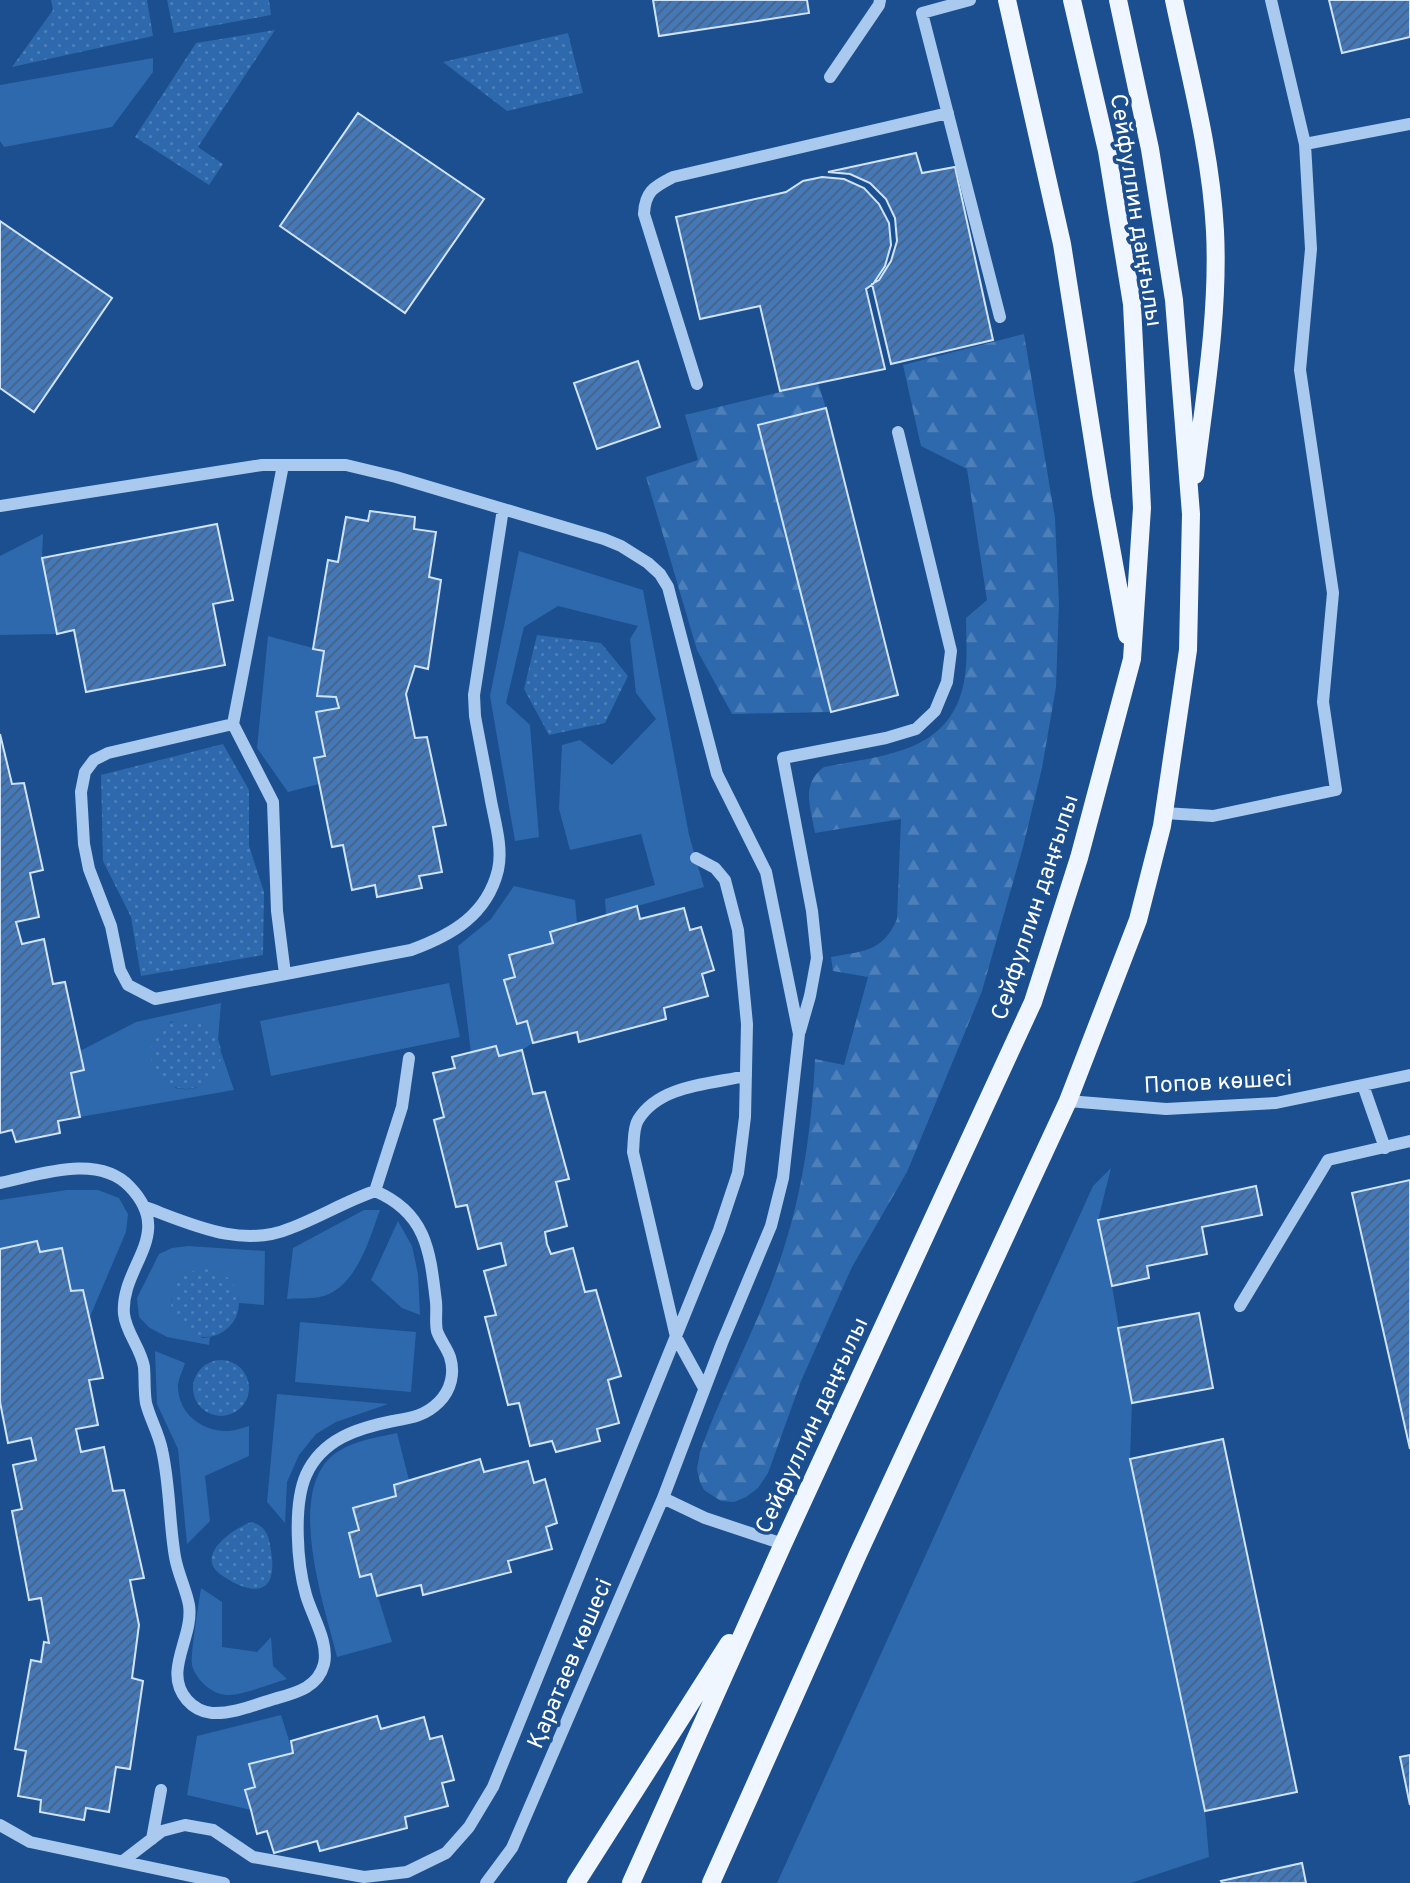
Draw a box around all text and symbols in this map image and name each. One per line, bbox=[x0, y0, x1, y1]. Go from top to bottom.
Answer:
street label: Сейфуллин даңғылы bbox=[1102, 92, 1167, 329]
street label: Сейфуллин даңғылы bbox=[986, 791, 1087, 1024]
street label: Попов көшесі bbox=[1143, 1065, 1293, 1102]
street label: Сейфуллин даңғылы bbox=[750, 1313, 876, 1539]
street label: Қаратаев көшесі bbox=[522, 1575, 620, 1753]

